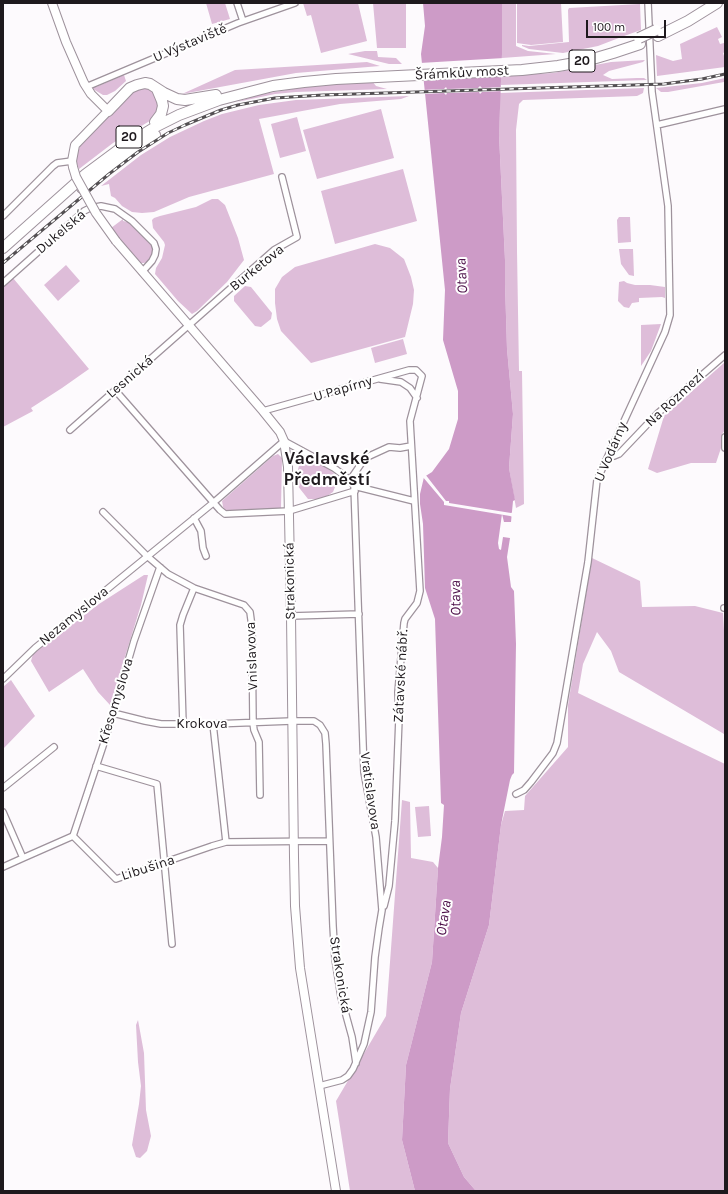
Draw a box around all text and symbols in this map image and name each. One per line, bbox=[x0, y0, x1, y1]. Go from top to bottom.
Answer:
scale bar bbox=[588, 12, 668, 38]
street label: U Výstaviště bbox=[151, 20, 229, 66]
text: 100 m bbox=[593, 20, 625, 34]
road number: 20 bbox=[569, 50, 595, 72]
street label: Šrámkův most bbox=[414, 62, 510, 84]
road number: 20 bbox=[116, 126, 142, 148]
street label: Dukelská bbox=[33, 206, 89, 258]
street label: Burketova bbox=[226, 241, 288, 295]
water label: Otava bbox=[452, 258, 472, 294]
street label: Lesnická bbox=[103, 352, 157, 402]
street label: Na Rozmezí bbox=[642, 367, 708, 431]
street label: U Papírny bbox=[312, 373, 374, 405]
street label: U Vodárny bbox=[591, 419, 631, 485]
district label: Václavské Předměstí bbox=[283, 448, 371, 490]
street label: Strakonická bbox=[281, 542, 299, 620]
water label: Otava bbox=[447, 580, 465, 616]
street label: Nezamyslova bbox=[36, 583, 112, 649]
street label: Vnislavova bbox=[242, 621, 262, 691]
street label: Zátavské nábř. bbox=[390, 629, 412, 723]
street label: Křesomyslova bbox=[95, 656, 137, 746]
street label: Krokova bbox=[176, 716, 228, 732]
street label: Vratislavova bbox=[356, 751, 384, 831]
street label: Libušina bbox=[119, 851, 177, 885]
water label: Otava bbox=[432, 899, 456, 937]
street label: Strakonická bbox=[326, 935, 354, 1015]

